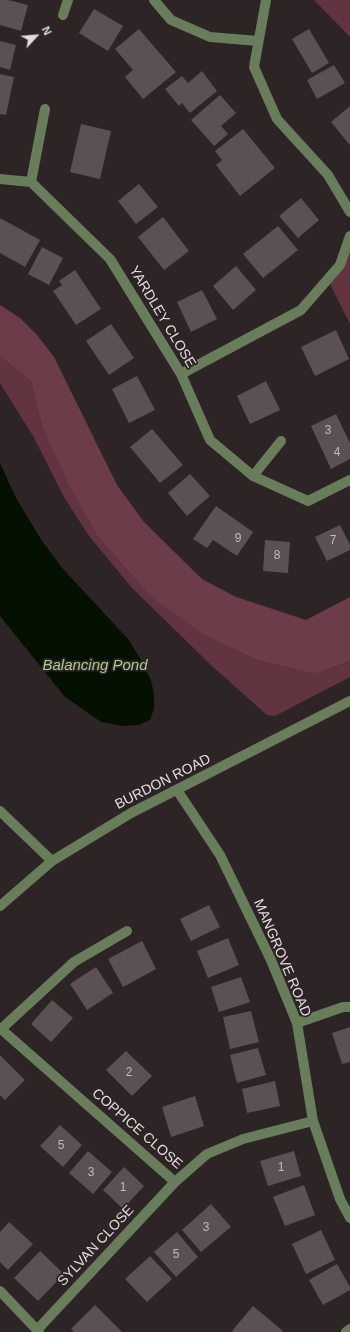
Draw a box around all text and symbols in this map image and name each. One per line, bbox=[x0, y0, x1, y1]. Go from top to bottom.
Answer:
north arrow bbox=[16, 16, 56, 56]
text: N bbox=[40, 25, 54, 37]
street label: YARDLEY CLOSE bbox=[125, 263, 199, 371]
house number: 3 bbox=[325, 424, 331, 438]
house number: 4 bbox=[334, 446, 340, 460]
house number: 9 bbox=[235, 532, 241, 546]
house number: 7 bbox=[330, 534, 336, 548]
house number: 8 bbox=[274, 549, 280, 563]
water label: Balancing Pond bbox=[42, 657, 148, 675]
street label: BURDON ROAD bbox=[112, 751, 214, 813]
street label: MANGROVE ROAD bbox=[250, 897, 314, 1019]
house number: 2 bbox=[126, 1066, 132, 1080]
street label: COPPICE CLOSE bbox=[88, 1085, 186, 1173]
house number: 5 bbox=[58, 1139, 64, 1153]
house number: 1 bbox=[278, 1161, 284, 1175]
house number: 3 bbox=[88, 1166, 94, 1180]
house number: 1 bbox=[120, 1181, 126, 1195]
street label: SYLVAN CLOSE bbox=[54, 1202, 138, 1290]
house number: 3 bbox=[203, 1221, 209, 1235]
house number: 5 bbox=[173, 1248, 179, 1262]

